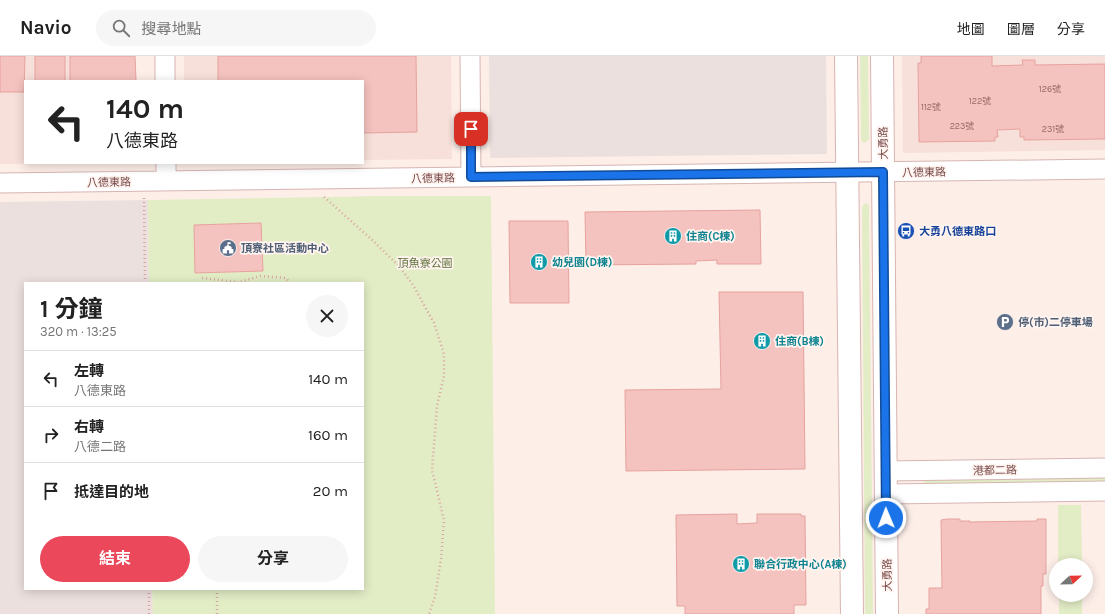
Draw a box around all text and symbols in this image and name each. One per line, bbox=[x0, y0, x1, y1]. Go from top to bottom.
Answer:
search box bbox=[96, 10, 376, 46]
text: Navio bbox=[20, 17, 72, 39]
icon: search bbox=[110, 17, 132, 39]
text: 搜尋地點 bbox=[142, 20, 202, 38]
text: 地圖 bbox=[957, 21, 985, 38]
text: 圖層 bbox=[1007, 21, 1035, 38]
text: 分享 bbox=[1057, 21, 1085, 38]
house number: 126號 bbox=[1039, 84, 1061, 94]
text: 140 m bbox=[106, 92, 184, 125]
icon: left bbox=[40, 96, 92, 148]
house number: 122號 bbox=[969, 96, 991, 106]
house number: 112號 bbox=[921, 102, 941, 112]
pin bbox=[454, 112, 488, 146]
icon: arrive bbox=[460, 118, 482, 140]
house number: 223號 bbox=[950, 121, 974, 131]
house number: 231號 bbox=[1042, 124, 1064, 134]
street label: 大勇路 bbox=[877, 126, 890, 160]
text: 八德東路 bbox=[106, 130, 178, 152]
street label: 八德東路 bbox=[902, 166, 946, 179]
street label: 八德東路 bbox=[411, 172, 455, 185]
street label: 八德東路 bbox=[87, 176, 131, 189]
bus stop icon: 大勇八德東路口 bbox=[896, 221, 916, 241]
place label: 大勇八德東路口 bbox=[919, 225, 996, 238]
building icon: 住商(C棟) bbox=[663, 226, 683, 246]
place label: 住商(C棟) bbox=[686, 230, 735, 243]
public building icon: 頂寮社區活動中心 bbox=[218, 238, 238, 258]
place label: 頂寮社區活動中心 bbox=[241, 242, 329, 255]
building icon: 幼兒園(D棟) bbox=[529, 252, 549, 272]
place label: 幼兒園(D棟) bbox=[552, 256, 612, 269]
park label: 頂魚寮公園 bbox=[398, 257, 453, 270]
text: 1 分鐘 bbox=[40, 295, 103, 323]
button: close bbox=[306, 295, 348, 337]
parking icon: 停(市)二停車場 bbox=[995, 312, 1015, 332]
place label: 停(市)二停車場 bbox=[1018, 316, 1093, 329]
text: 320 m · 13:25 bbox=[40, 324, 117, 339]
building icon: 住商(B棟) bbox=[752, 331, 772, 351]
place label: 住商(B棟) bbox=[775, 335, 824, 348]
text: 左轉 bbox=[74, 362, 104, 380]
icon: left bbox=[40, 368, 62, 390]
text: 140 m bbox=[308, 370, 348, 388]
text: 八德東路 bbox=[74, 383, 126, 398]
text: 右轉 bbox=[74, 418, 104, 436]
icon: right bbox=[40, 424, 62, 446]
text: 160 m bbox=[308, 426, 348, 444]
text: 八德二路 bbox=[74, 439, 126, 454]
street label: 港都二路 bbox=[973, 464, 1017, 477]
icon: arrive bbox=[40, 480, 62, 502]
text: 20 m bbox=[313, 482, 348, 500]
text: 抵達目的地 bbox=[74, 483, 149, 501]
position arrow bbox=[865, 497, 907, 539]
button: 結束 bbox=[40, 536, 190, 582]
button: 分享 bbox=[198, 536, 348, 582]
building icon: 聯合行政中心(A棟) bbox=[731, 554, 751, 574]
place label: 聯合行政中心(A棟) bbox=[754, 558, 847, 571]
street label: 大勇路 bbox=[881, 558, 894, 592]
north arrow bbox=[1049, 558, 1093, 602]
map controls bbox=[1049, 558, 1093, 602]

